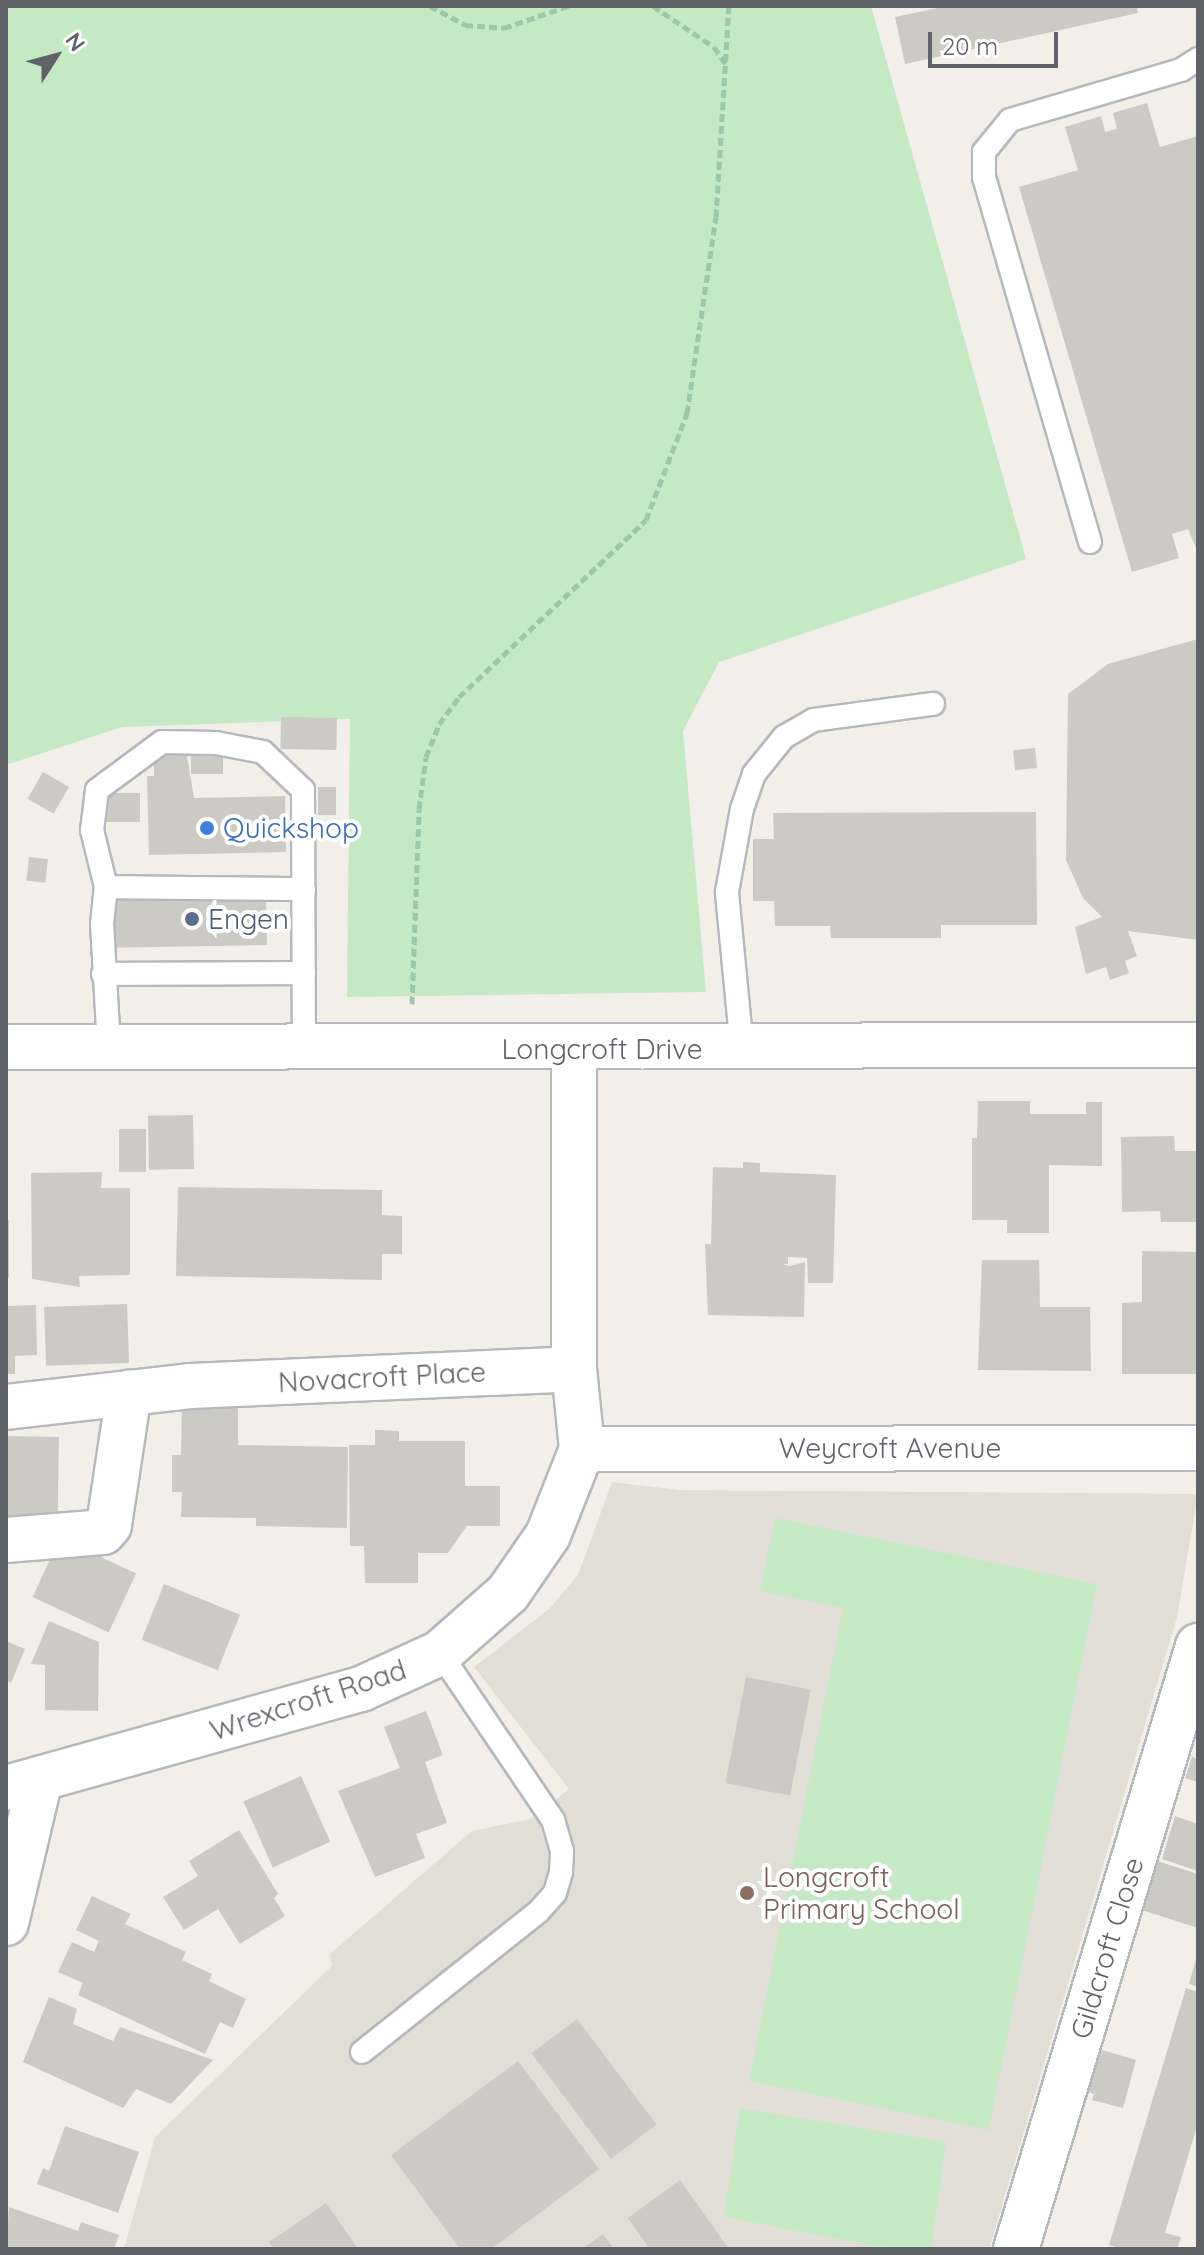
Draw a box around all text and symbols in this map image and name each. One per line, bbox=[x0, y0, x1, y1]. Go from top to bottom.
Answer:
north arrow bbox=[16, 16, 96, 96]
scale bar bbox=[932, 16, 1062, 66]
text: N bbox=[59, 27, 91, 57]
text: 20 m bbox=[942, 31, 998, 61]
place label: Quickshop bbox=[223, 811, 359, 845]
marker: Quickshop bbox=[198, 819, 216, 837]
place label: Engen bbox=[208, 902, 289, 936]
marker: Engen bbox=[183, 910, 201, 928]
street label: Longcroft Drive bbox=[501, 1032, 703, 1066]
street label: Novacroft Place bbox=[277, 1355, 487, 1399]
street label: Weycroft Avenue bbox=[779, 1431, 1001, 1465]
street label: Wrexcroft Road bbox=[206, 1652, 410, 1748]
street label: Gildcroft Close bbox=[1063, 1853, 1151, 2043]
place label: Longcroft Primary School bbox=[763, 1860, 960, 1926]
marker: Longcroft Primary School bbox=[738, 1884, 756, 1902]

